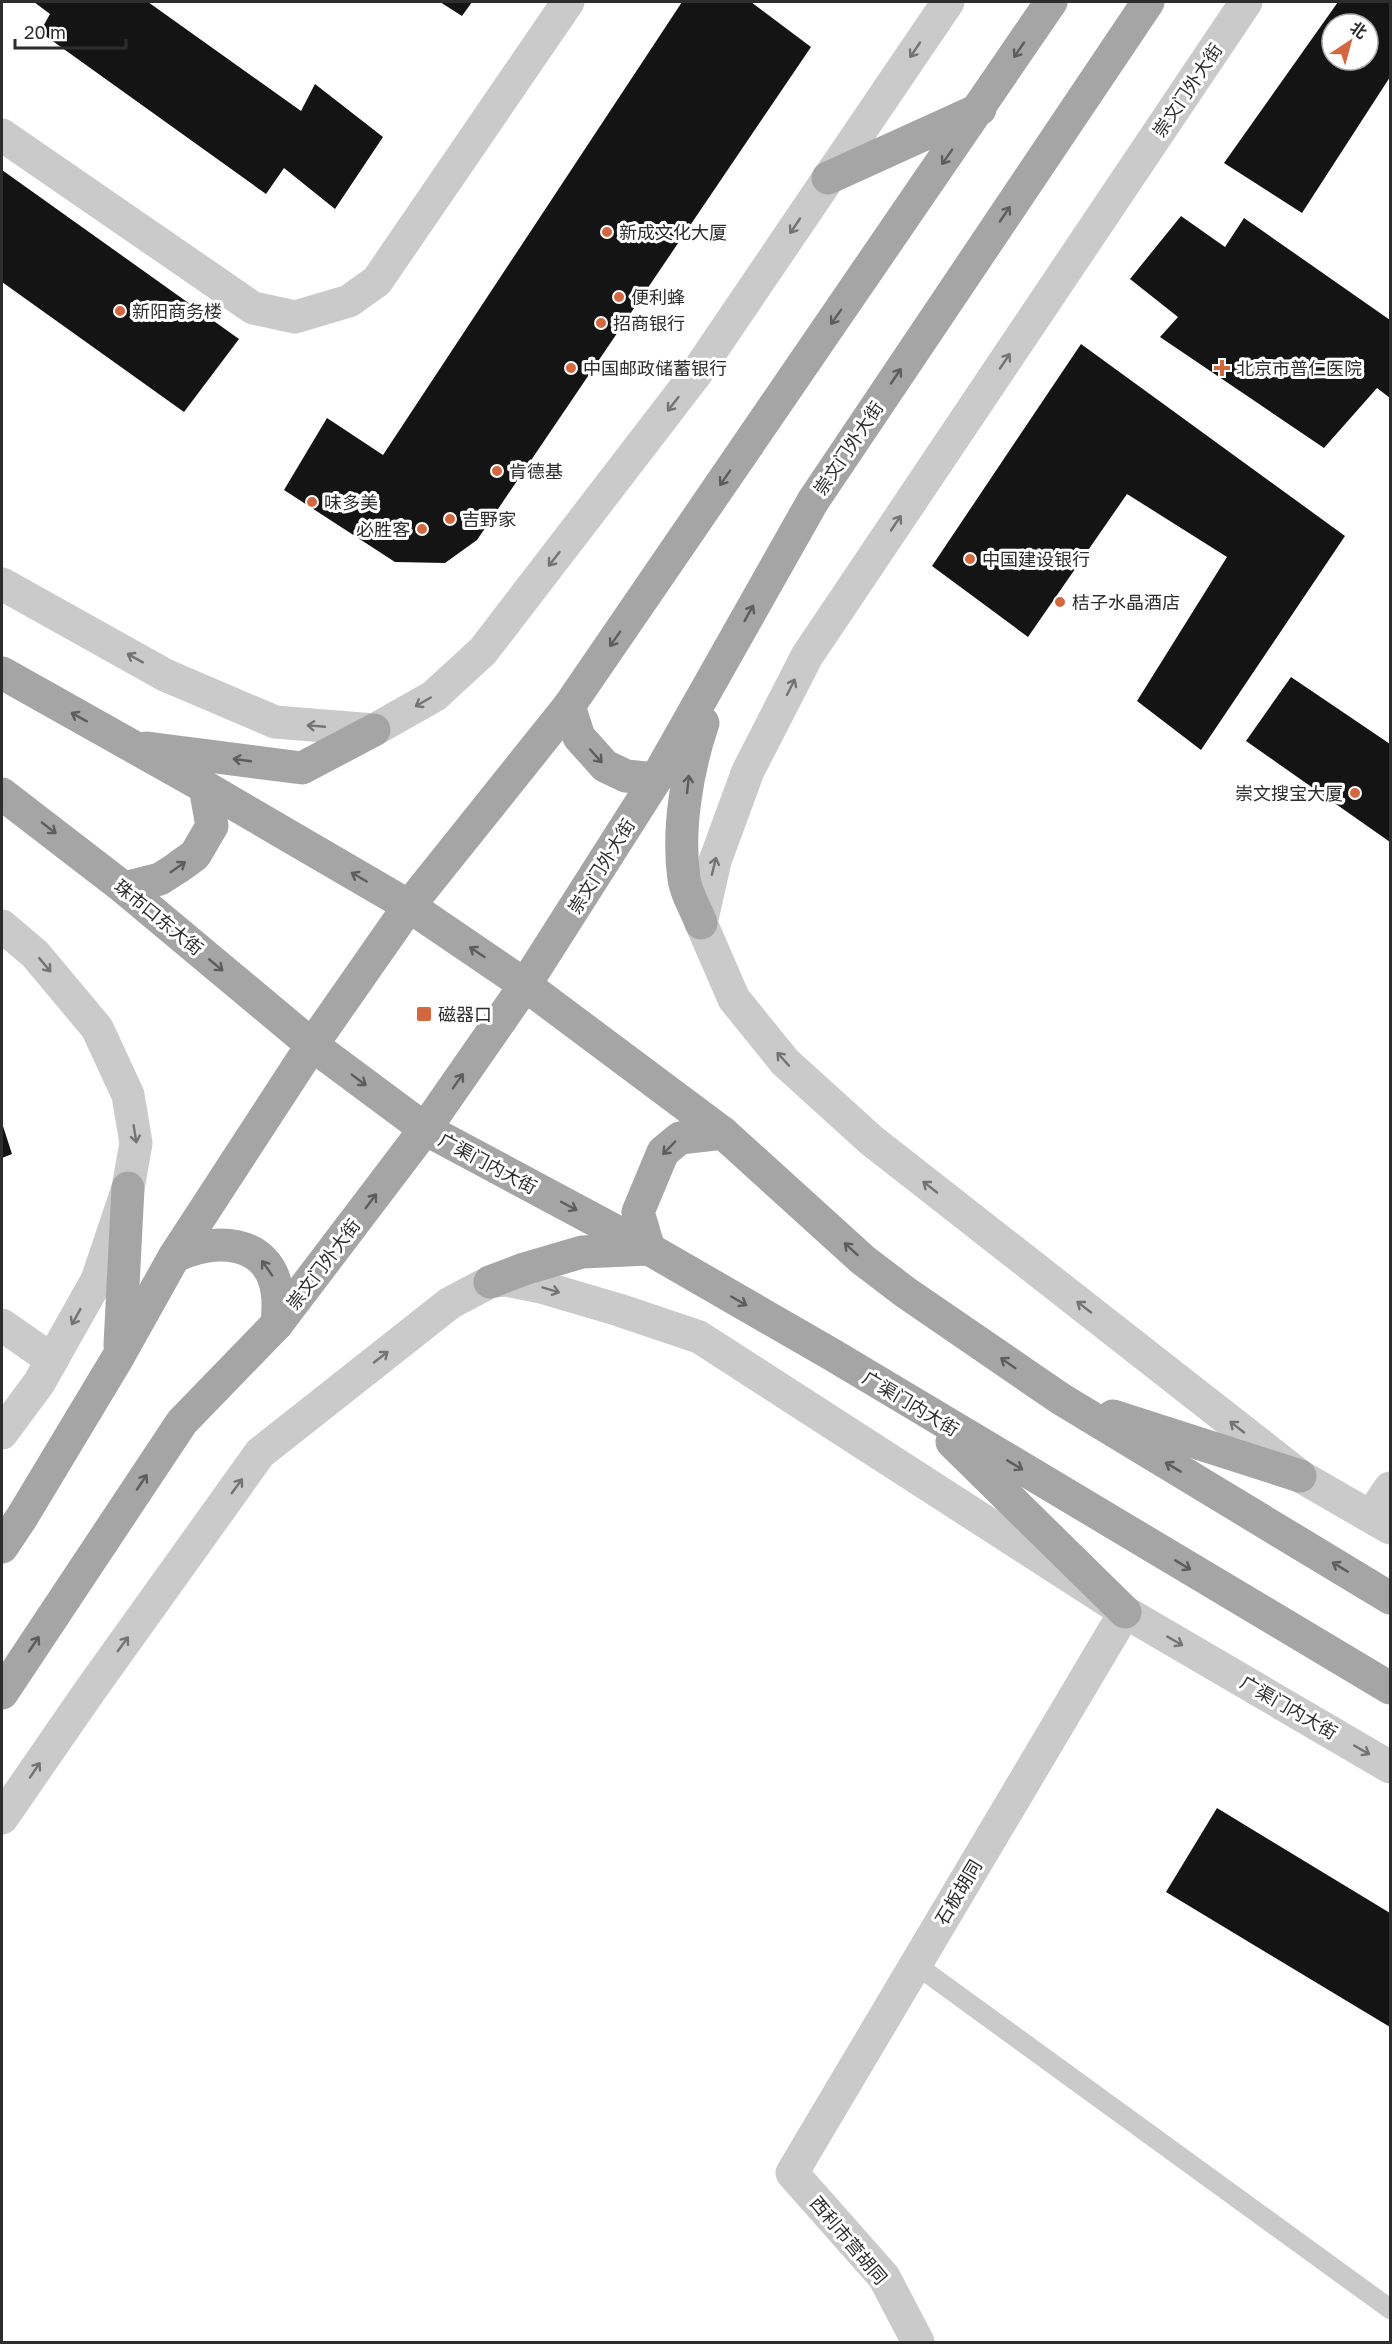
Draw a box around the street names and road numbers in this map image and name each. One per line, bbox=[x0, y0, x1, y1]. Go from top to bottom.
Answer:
street label: 崇文门外大街 bbox=[1148, 39, 1226, 141]
street label: 崇文门外大街 bbox=[809, 397, 887, 499]
street label: 崇文门外大街 bbox=[563, 814, 639, 918]
street label: 珠市口东大街 bbox=[110, 874, 208, 960]
street label: 广渠门内大街 bbox=[435, 1128, 541, 1198]
street label: 崇文门外大街 bbox=[282, 1214, 364, 1314]
street label: 广渠门内大街 bbox=[859, 1366, 963, 1440]
street label: 广渠门内大街 bbox=[1237, 1670, 1341, 1744]
street label: 石板胡同 bbox=[930, 1855, 986, 1929]
street label: 西利市营胡同 bbox=[806, 2192, 892, 2288]

